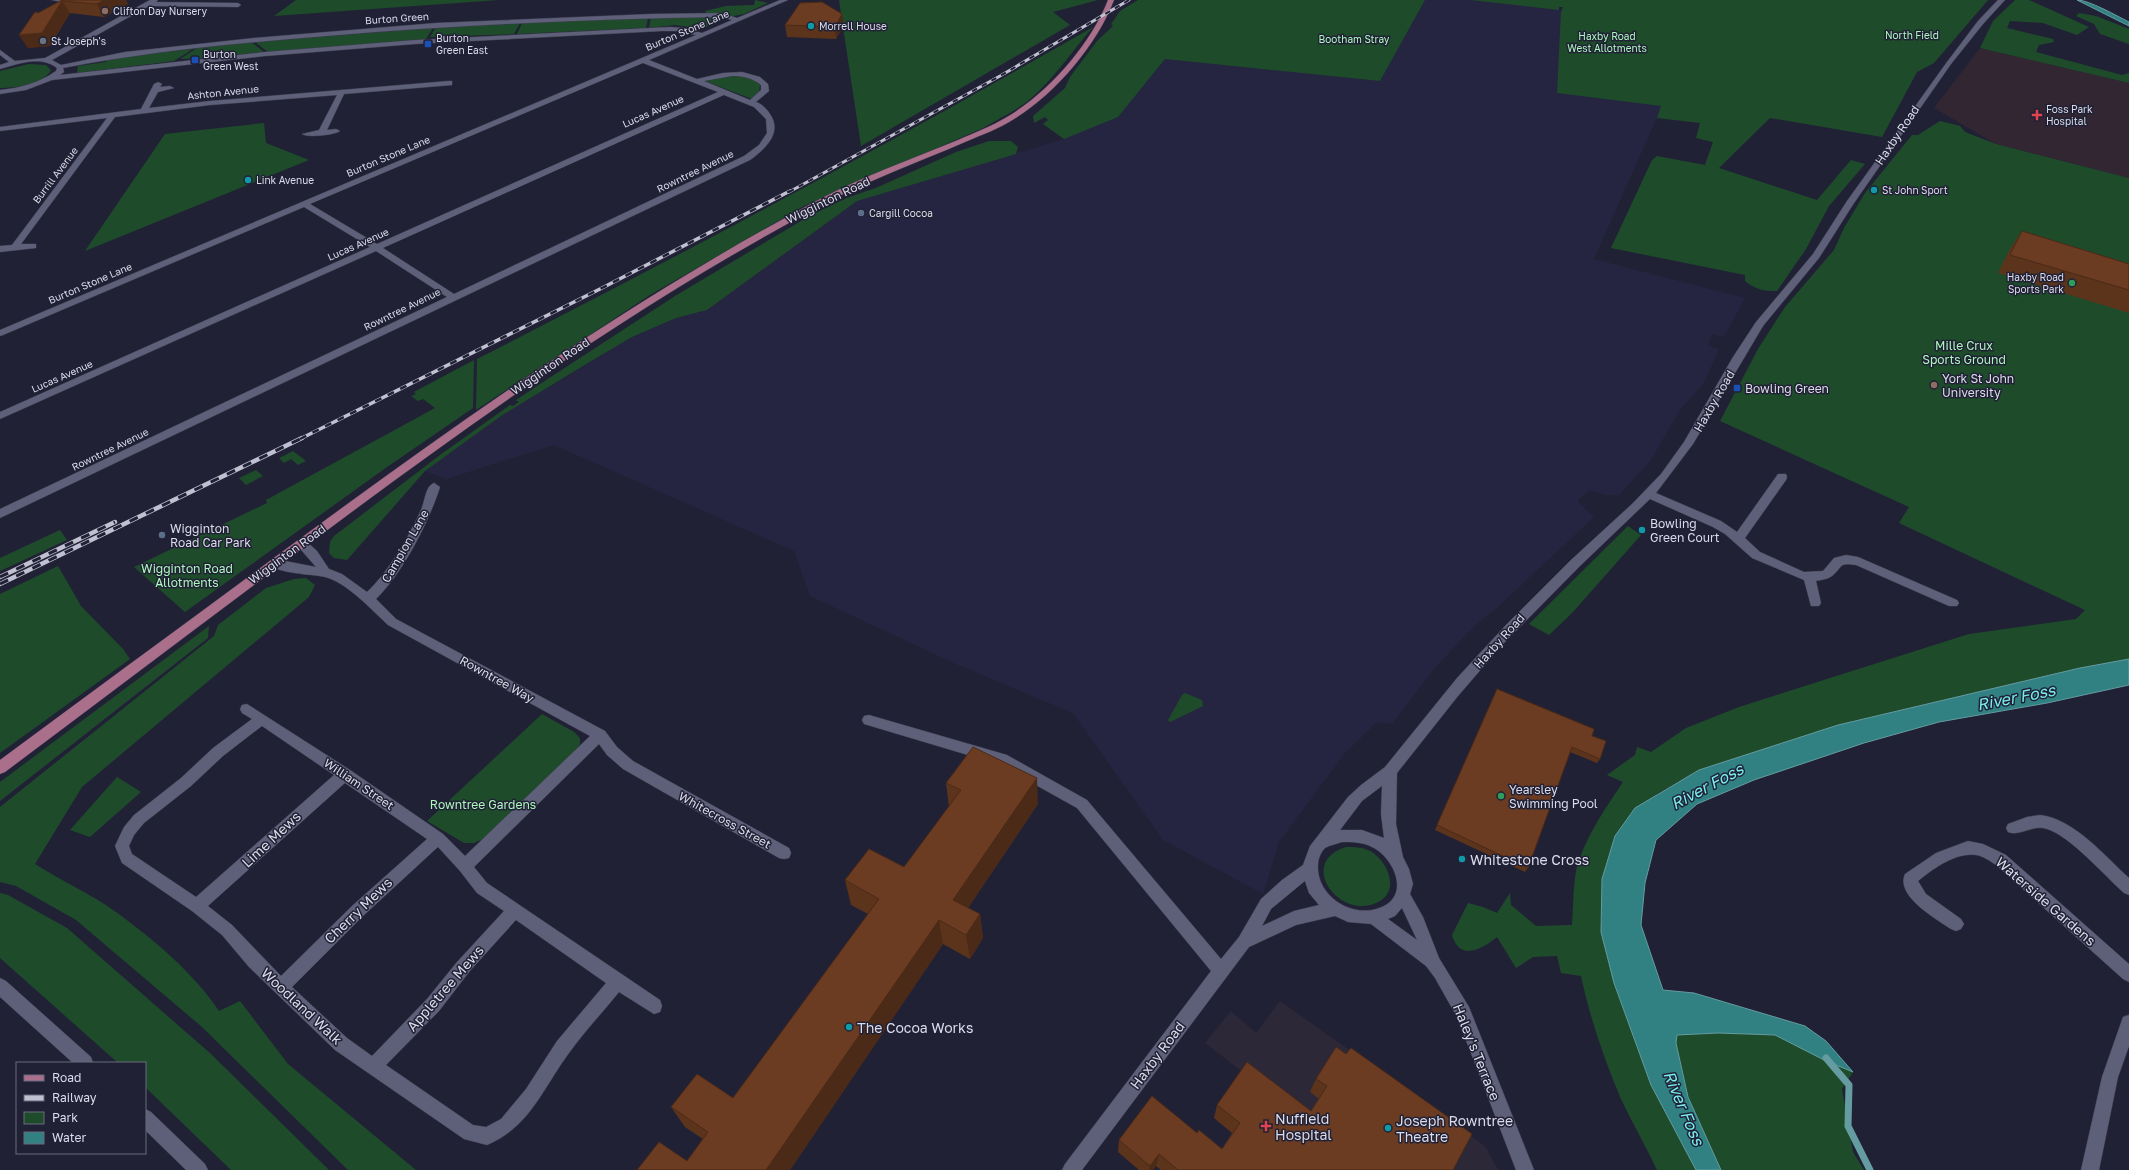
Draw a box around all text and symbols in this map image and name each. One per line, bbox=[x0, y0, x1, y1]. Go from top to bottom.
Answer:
place label: Clifton Day Nursery bbox=[113, 5, 207, 17]
marker: Clifton Day Nursery bbox=[100, 6, 110, 16]
street label: Burton Stone Lane bbox=[643, 7, 731, 53]
street label: Burton Green bbox=[365, 10, 429, 26]
place label: Morrell House bbox=[819, 20, 887, 32]
marker: Morrell House bbox=[806, 21, 816, 31]
park label: North Field bbox=[1885, 29, 1939, 41]
park label: Haxby Road West Allotments bbox=[1567, 30, 1647, 54]
place label: Burton Green East bbox=[436, 32, 488, 56]
park label: Bootham Stray bbox=[1319, 33, 1390, 45]
place label: St Joseph's bbox=[51, 35, 106, 47]
marker: St Joseph's bbox=[38, 36, 48, 46]
marker: Burton Green East bbox=[423, 39, 433, 49]
place label: Burton Green West bbox=[203, 48, 258, 72]
marker: Burton Green West bbox=[190, 55, 200, 65]
street label: Ashton Avenue bbox=[187, 82, 260, 102]
street label: Lucas Avenue bbox=[621, 92, 686, 130]
street label: Haxby Road bbox=[1872, 102, 1922, 168]
place label: Foss Park Hospital bbox=[2046, 103, 2093, 127]
marker: Foss Park Hospital bbox=[2031, 109, 2043, 121]
street label: Burton Stone Lane bbox=[344, 133, 432, 179]
street label: Burrill Avenue bbox=[30, 144, 80, 206]
street label: Rowntree Avenue bbox=[655, 147, 736, 195]
street label: Wigginton Road bbox=[783, 173, 873, 227]
place label: Link Avenue bbox=[256, 174, 314, 186]
marker: Link Avenue bbox=[243, 175, 253, 185]
place label: St John Sport bbox=[1882, 184, 1948, 196]
marker: St John Sport bbox=[1869, 185, 1879, 195]
place label: Cargill Cocoa bbox=[869, 207, 933, 219]
marker: Cargill Cocoa bbox=[856, 208, 866, 218]
street label: Lucas Avenue bbox=[326, 225, 391, 263]
street label: Burton Stone Lane bbox=[46, 260, 134, 306]
place label: Haxby Road Sports Park bbox=[2007, 271, 2064, 295]
marker: Haxby Road Sports Park bbox=[2067, 278, 2077, 288]
street label: Rowntree Avenue bbox=[362, 285, 443, 333]
street label: Wigginton Road bbox=[508, 334, 592, 398]
park label: Mille Crux Sports Ground bbox=[1922, 338, 2006, 367]
street label: Lucas Avenue bbox=[30, 357, 95, 395]
street label: Haxby Road bbox=[1690, 367, 1738, 435]
place label: York St John University bbox=[1942, 371, 2014, 400]
marker: York St John University bbox=[1929, 380, 1939, 390]
place label: Bowling Green bbox=[1745, 381, 1829, 396]
marker: Bowling Green bbox=[1732, 383, 1742, 393]
street label: Rowntree Avenue bbox=[70, 425, 151, 473]
street label: Campion Lane bbox=[378, 507, 432, 585]
place label: Bowling Green Court bbox=[1650, 516, 1720, 545]
place label: Wigginton Road Car Park bbox=[170, 521, 251, 550]
street label: Wigginton Road bbox=[245, 521, 329, 587]
marker: Bowling Green Court bbox=[1637, 525, 1647, 535]
marker: Wigginton Road Car Park bbox=[157, 530, 167, 540]
park label: Wigginton Road Allotments bbox=[141, 561, 233, 590]
street label: Haxby Road bbox=[1470, 610, 1528, 672]
street label: Rowntree Way bbox=[457, 652, 537, 706]
water label: River Foss bbox=[1975, 679, 2058, 714]
street label: William Street bbox=[321, 755, 397, 813]
water label: River Foss bbox=[1667, 758, 1748, 813]
place label: Yearsley Swimming Pool bbox=[1509, 782, 1598, 811]
street label: Whitecross Street bbox=[676, 788, 774, 852]
marker: Yearsley Swimming Pool bbox=[1496, 791, 1506, 801]
park label: Rowntree Gardens bbox=[430, 797, 536, 812]
street label: Lime Mews bbox=[238, 807, 304, 871]
place label: Whitestone Cross bbox=[1470, 851, 1589, 868]
street label: Waterside Gardens bbox=[1992, 853, 2100, 949]
marker: Whitestone Cross bbox=[1457, 854, 1467, 864]
street label: Cherry Mews bbox=[321, 873, 395, 947]
street label: Appletree Mews bbox=[403, 941, 487, 1035]
street label: Woodland Walk bbox=[258, 964, 346, 1048]
street label: Haley's Terrace bbox=[1450, 1001, 1504, 1103]
street label: Haxby Road bbox=[1126, 1018, 1188, 1092]
place label: The Cocoa Works bbox=[857, 1019, 973, 1036]
marker: The Cocoa Works bbox=[844, 1022, 854, 1032]
legend bbox=[16, 1062, 146, 1154]
water label: River Foss bbox=[1659, 1068, 1709, 1150]
text: Road bbox=[52, 1070, 81, 1085]
text: Railway bbox=[52, 1090, 97, 1105]
text: Park bbox=[52, 1110, 78, 1125]
place label: Nuffield Hospital bbox=[1275, 1110, 1332, 1143]
place label: Joseph Rowntree Theatre bbox=[1396, 1112, 1513, 1145]
marker: Nuffield Hospital bbox=[1260, 1120, 1272, 1132]
marker: Joseph Rowntree Theatre bbox=[1383, 1123, 1393, 1133]
text: Water bbox=[52, 1130, 86, 1145]

